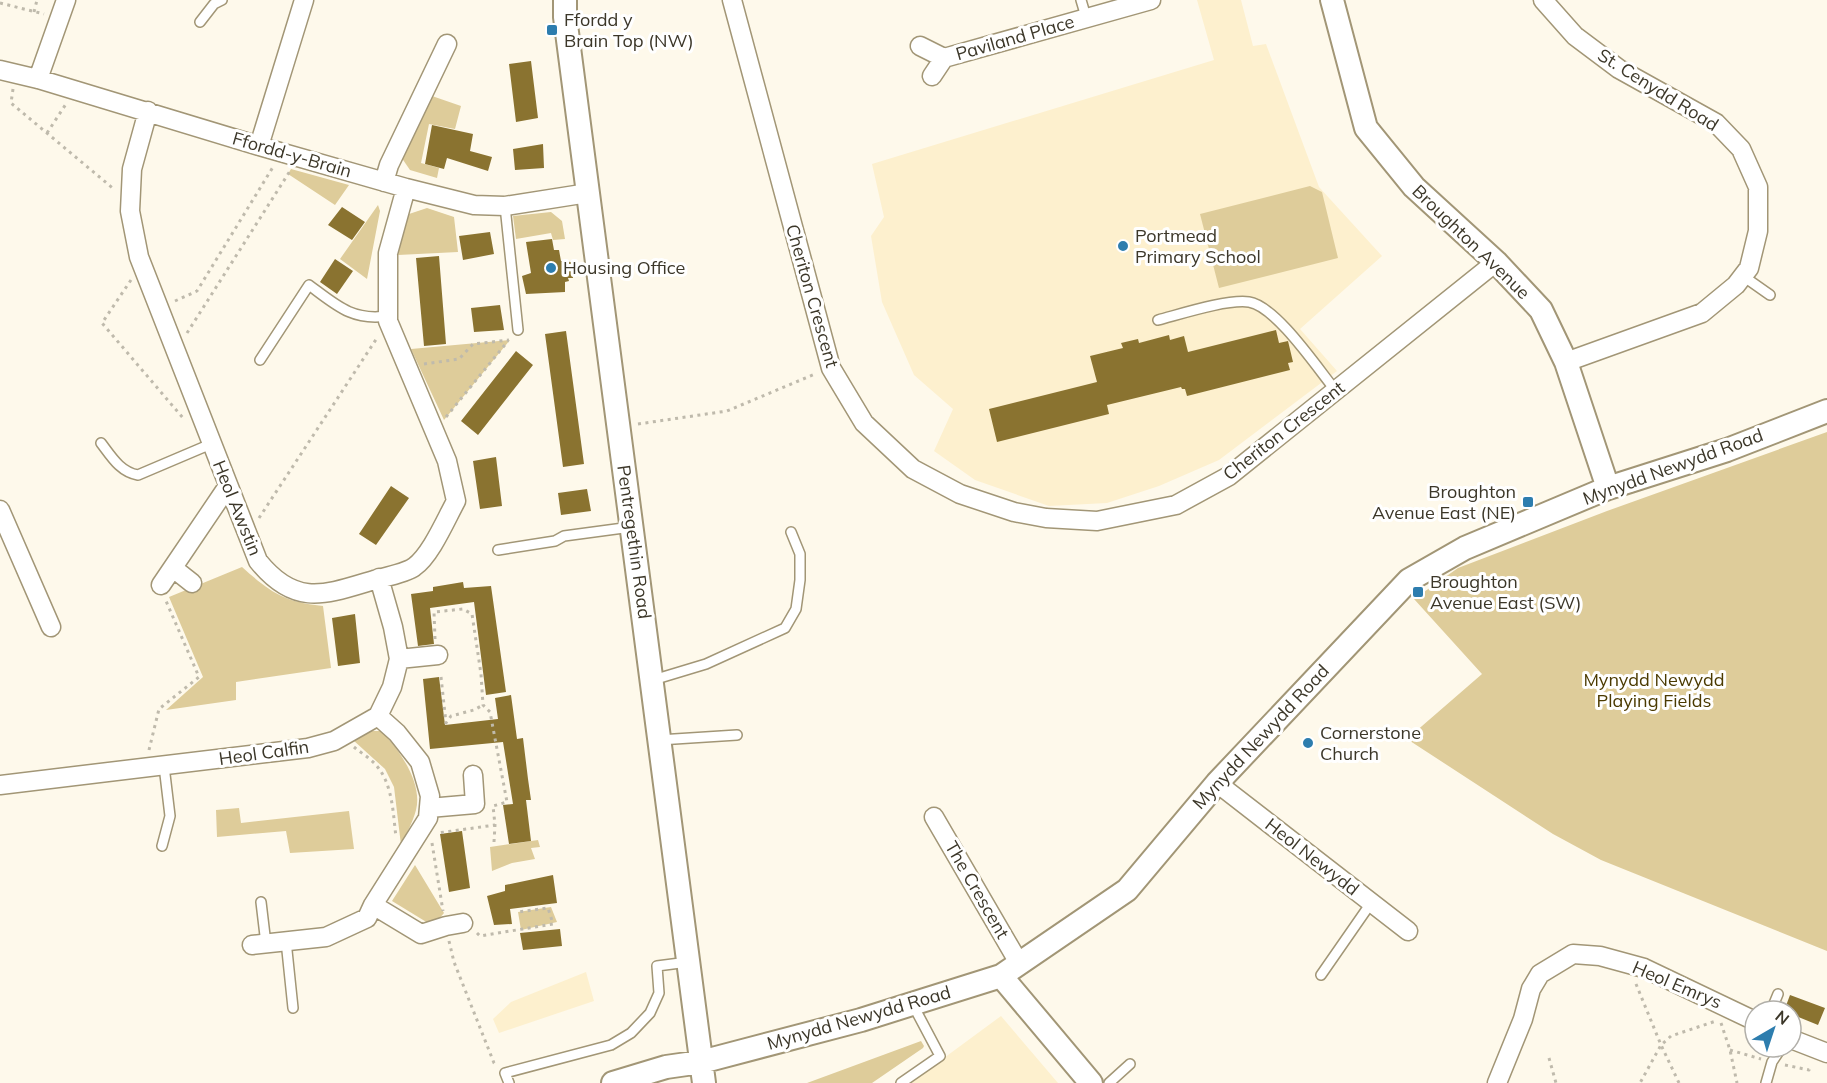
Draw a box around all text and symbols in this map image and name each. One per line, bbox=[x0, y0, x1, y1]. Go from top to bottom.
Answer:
place label: Ffordd y Brain Top (NW) bbox=[564, 8, 694, 52]
street label: Paviland Place bbox=[953, 10, 1077, 65]
marker: Ffordd y Brain Top (NW) bbox=[545, 23, 559, 37]
street label: St. Cenydd Road bbox=[1594, 43, 1723, 136]
street label: Ffordd-y-Brain bbox=[230, 127, 354, 183]
street label: Broughton Avenue bbox=[1408, 179, 1535, 304]
street label: Cheriton Crescent bbox=[781, 222, 844, 370]
place label: Portmead Primary School bbox=[1135, 224, 1261, 268]
marker: Portmead Primary School bbox=[1116, 239, 1130, 253]
place label: Housing Office bbox=[563, 256, 685, 279]
marker: Housing Office bbox=[544, 261, 558, 275]
street label: Cheriton Crescent bbox=[1218, 376, 1349, 485]
street label: Mynydd Newydd Road bbox=[1580, 423, 1766, 510]
street label: Heol Awstin bbox=[208, 457, 267, 559]
street label: Pentregethin Road bbox=[612, 463, 657, 620]
place label: Broughton Avenue East (NE) bbox=[1372, 480, 1516, 524]
marker: Broughton Avenue East (NE) bbox=[1521, 495, 1535, 509]
place label: Broughton Avenue East (SW) bbox=[1430, 570, 1582, 614]
marker: Broughton Avenue East (SW) bbox=[1411, 585, 1425, 599]
street label: Mynydd Newydd Road bbox=[1187, 659, 1334, 814]
park label: Mynydd Newydd Playing Fields bbox=[1583, 668, 1725, 712]
place label: Cornerstone Church bbox=[1320, 721, 1421, 765]
street label: Heol Calfin bbox=[217, 735, 311, 770]
marker: Cornerstone Church bbox=[1301, 736, 1315, 750]
street label: Heol Newydd bbox=[1261, 813, 1364, 900]
street label: The Crescent bbox=[940, 837, 1015, 943]
street label: Heol Emrys bbox=[1629, 955, 1725, 1014]
street label: Mynydd Newydd Road bbox=[764, 980, 953, 1055]
north arrow bbox=[1743, 999, 1803, 1059]
text: N bbox=[1771, 1006, 1793, 1029]

